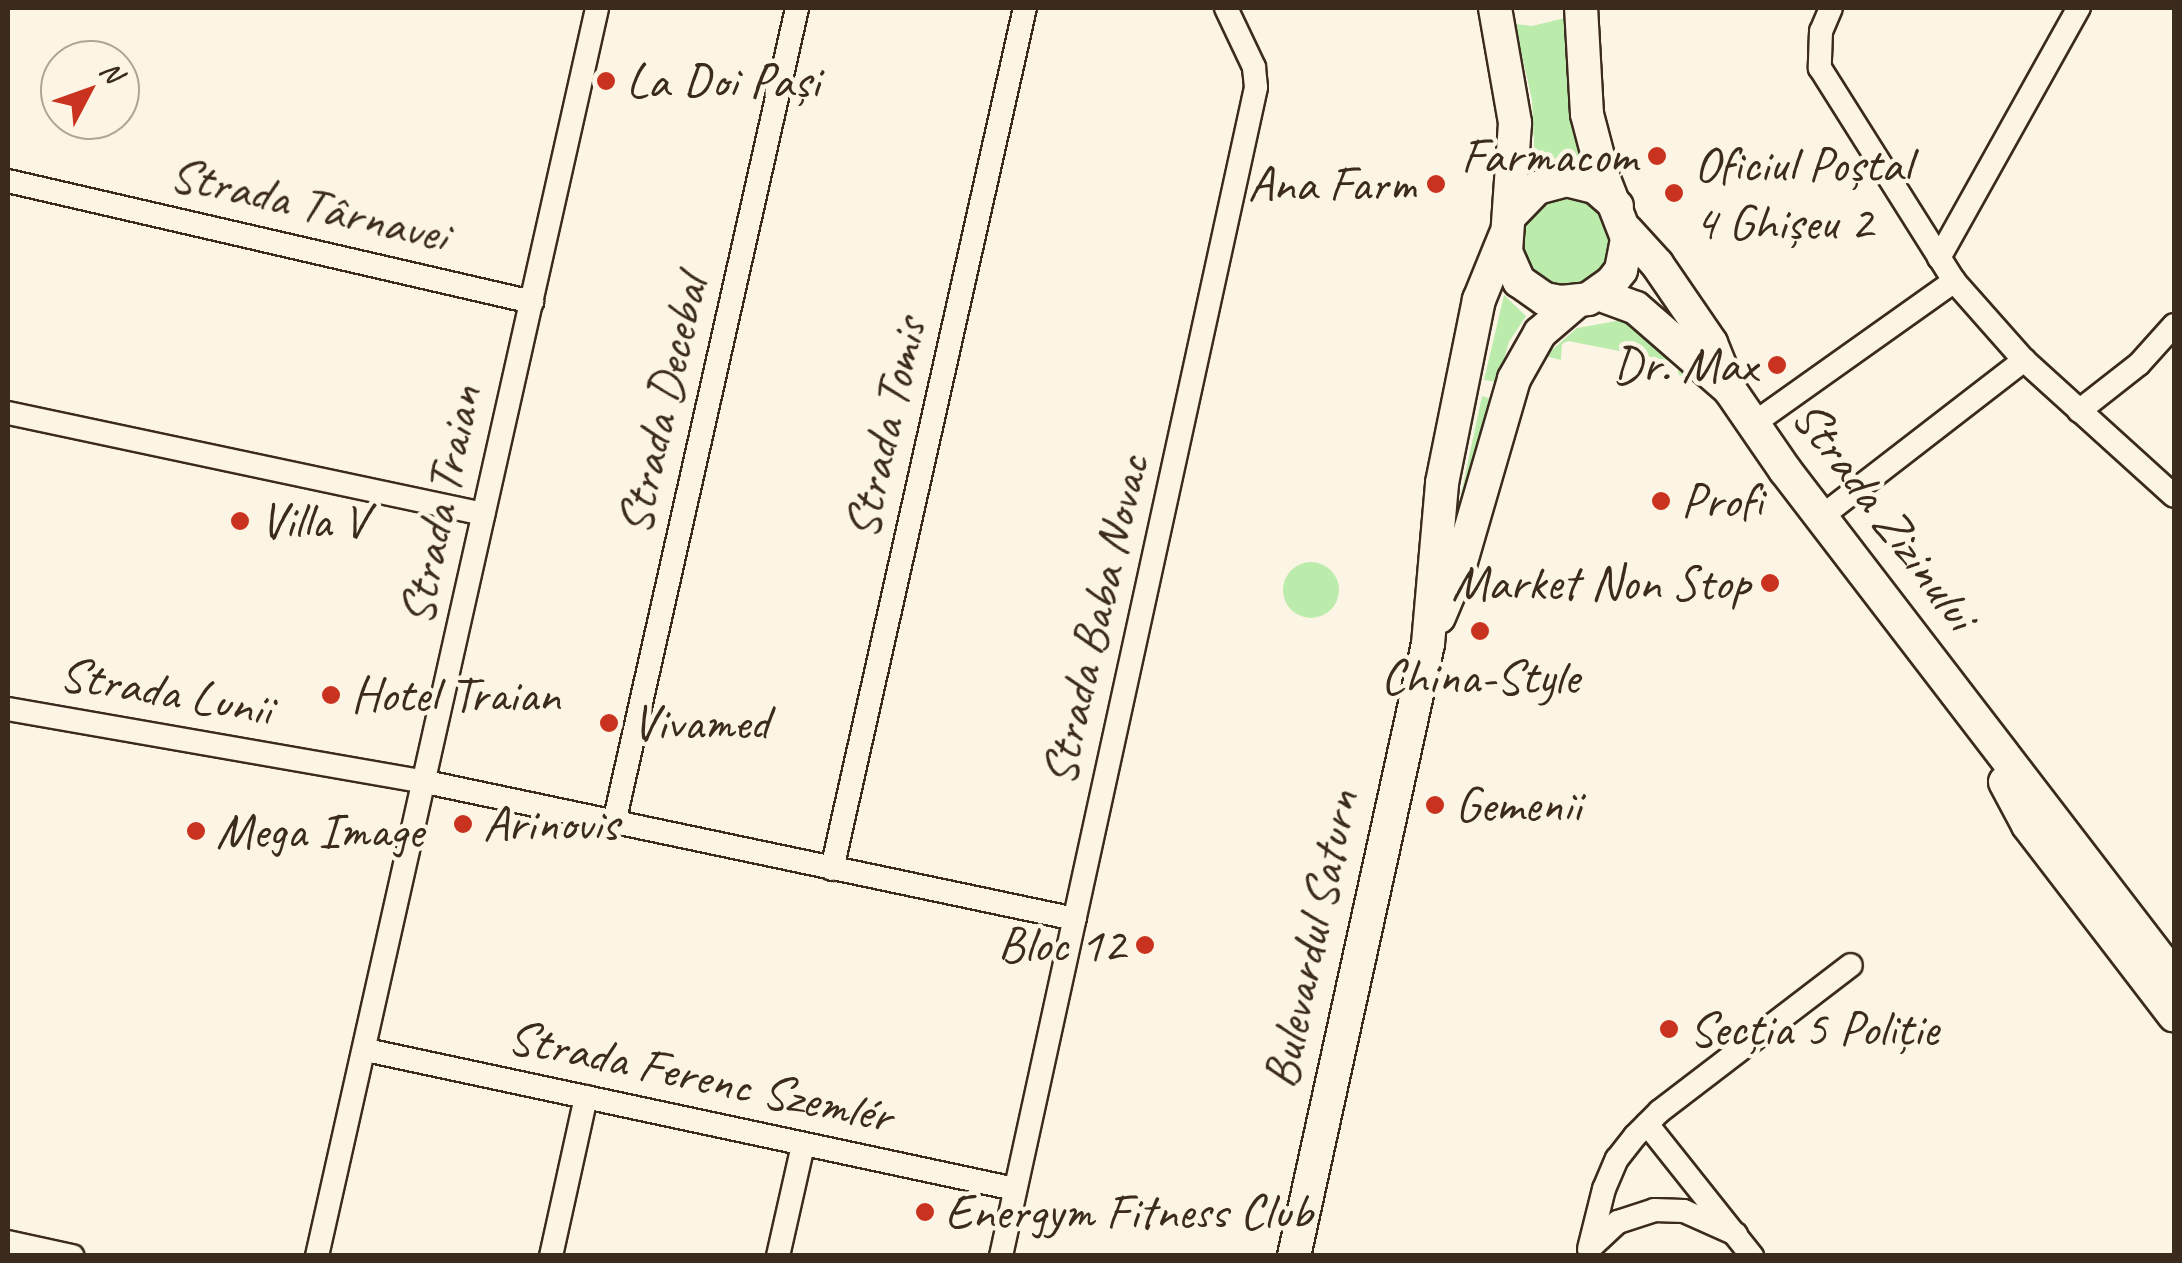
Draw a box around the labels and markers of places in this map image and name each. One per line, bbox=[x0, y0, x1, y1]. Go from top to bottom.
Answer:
place label: La Doi Pași bbox=[626, 51, 819, 111]
marker: La Doi Pași bbox=[595, 70, 617, 92]
place label: Farmacom bbox=[1461, 126, 1637, 186]
place label: Oficiul Poștal 4 Ghișeu 2 bbox=[1694, 134, 1911, 252]
marker: Farmacom bbox=[1646, 145, 1668, 167]
place label: Ana Farm bbox=[1243, 154, 1416, 214]
marker: Ana Farm bbox=[1425, 173, 1447, 195]
marker: Oficiul Poștal 4 Ghișeu 2 bbox=[1663, 182, 1685, 204]
place label: Dr. Max bbox=[1613, 335, 1757, 395]
marker: Dr. Max bbox=[1766, 354, 1788, 376]
place label: Profi bbox=[1681, 471, 1763, 531]
marker: Profi bbox=[1650, 490, 1672, 512]
place label: Villa V bbox=[260, 491, 367, 551]
marker: Villa V bbox=[229, 510, 251, 532]
place label: Market Non Stop bbox=[1450, 553, 1750, 613]
marker: Market Non Stop bbox=[1759, 572, 1781, 594]
marker: China-Style bbox=[1469, 620, 1491, 642]
place label: China-Style bbox=[1381, 647, 1579, 707]
place label: Hotel Traian bbox=[351, 665, 561, 725]
marker: Hotel Traian bbox=[320, 684, 342, 706]
place label: Vivamed bbox=[632, 693, 769, 753]
marker: Vivamed bbox=[596, 710, 622, 736]
place label: Gemenii bbox=[1455, 775, 1581, 835]
place label: Arinovis bbox=[483, 794, 618, 854]
marker: Gemenii bbox=[1424, 794, 1446, 816]
place label: Mega Image bbox=[216, 801, 422, 861]
marker: Arinovis bbox=[452, 813, 474, 835]
marker: Mega Image bbox=[185, 820, 207, 842]
place label: Bloc 12 bbox=[998, 915, 1125, 975]
marker: Bloc 12 bbox=[1134, 934, 1156, 956]
place label: Secția 5 Poliție bbox=[1689, 999, 1938, 1059]
marker: Secția 5 Poliție bbox=[1658, 1018, 1680, 1040]
place label: Energym Fitness Club bbox=[945, 1182, 1312, 1242]
marker: Energym Fitness Club bbox=[914, 1201, 936, 1223]

